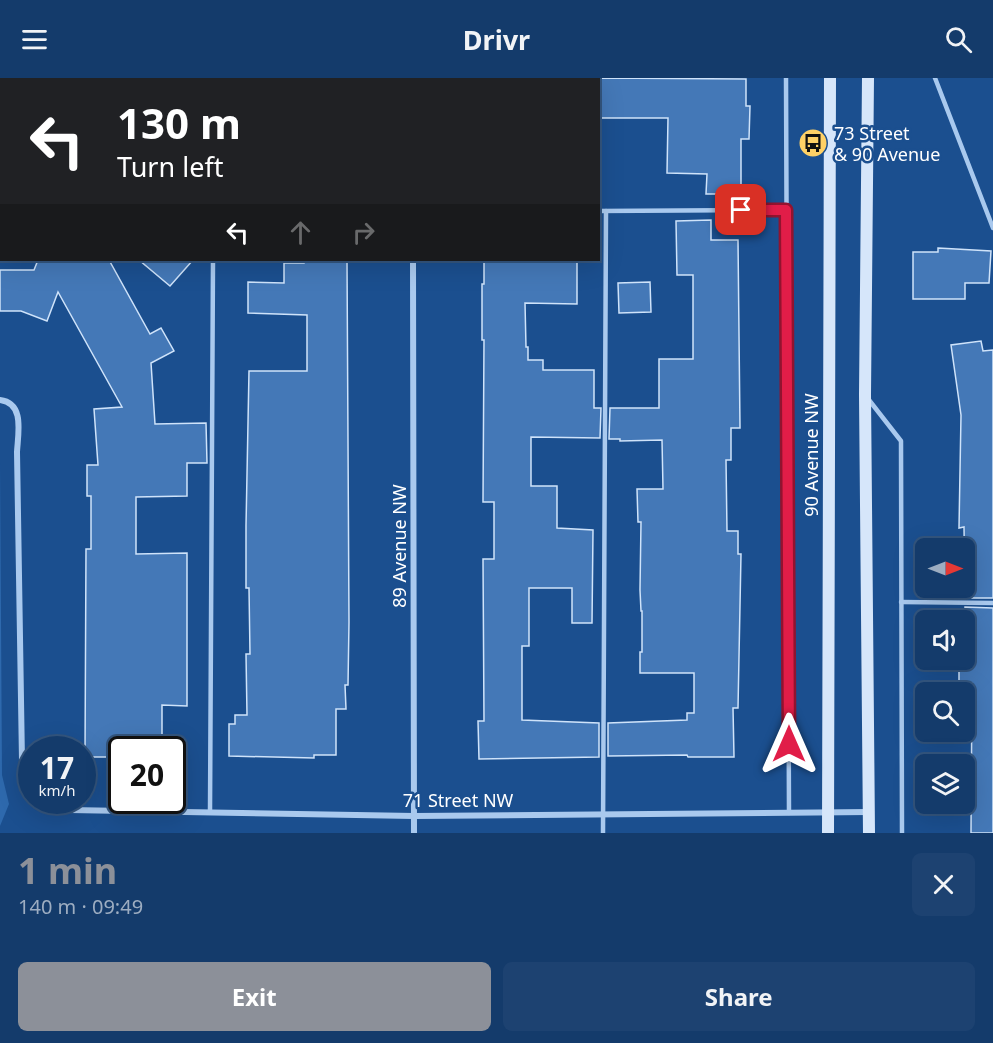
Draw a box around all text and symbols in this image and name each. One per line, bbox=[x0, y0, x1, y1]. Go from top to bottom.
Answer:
text: Drivr bbox=[463, 21, 530, 58]
icon: menu bbox=[18, 23, 51, 56]
icon: search bbox=[942, 23, 975, 56]
text: 130 m bbox=[117, 94, 241, 151]
icon: left bbox=[18, 102, 96, 180]
place label: 73 Street & 90 Avenue bbox=[834, 121, 940, 166]
bus stop icon: 73 Street & 90 Avenue bbox=[797, 127, 829, 159]
text: Turn left bbox=[117, 148, 223, 185]
pin bbox=[715, 184, 766, 235]
icon: arrive bbox=[724, 193, 757, 226]
icon: left bbox=[221, 216, 254, 249]
icon: ahead bbox=[284, 216, 317, 249]
icon: right bbox=[347, 216, 380, 249]
street label: 90 Avenue NW bbox=[799, 393, 823, 517]
street label: 89 Avenue NW bbox=[387, 484, 411, 608]
north arrow bbox=[915, 538, 975, 598]
map controls bbox=[915, 538, 975, 814]
button: sound bbox=[915, 610, 975, 670]
button: search bbox=[915, 682, 975, 742]
position arrow bbox=[757, 712, 821, 776]
speed limit sign: 20 bbox=[108, 736, 186, 814]
text: 17 bbox=[40, 747, 74, 788]
button: layers bbox=[915, 754, 975, 814]
text: km/h bbox=[39, 780, 75, 800]
street label: 71 Street NW bbox=[403, 788, 514, 812]
text: 1 min bbox=[18, 846, 117, 895]
button: close bbox=[912, 853, 975, 916]
text: 140 m · 09:49 bbox=[18, 893, 143, 920]
button: Exit bbox=[18, 962, 491, 1031]
button: Share bbox=[503, 962, 975, 1031]

